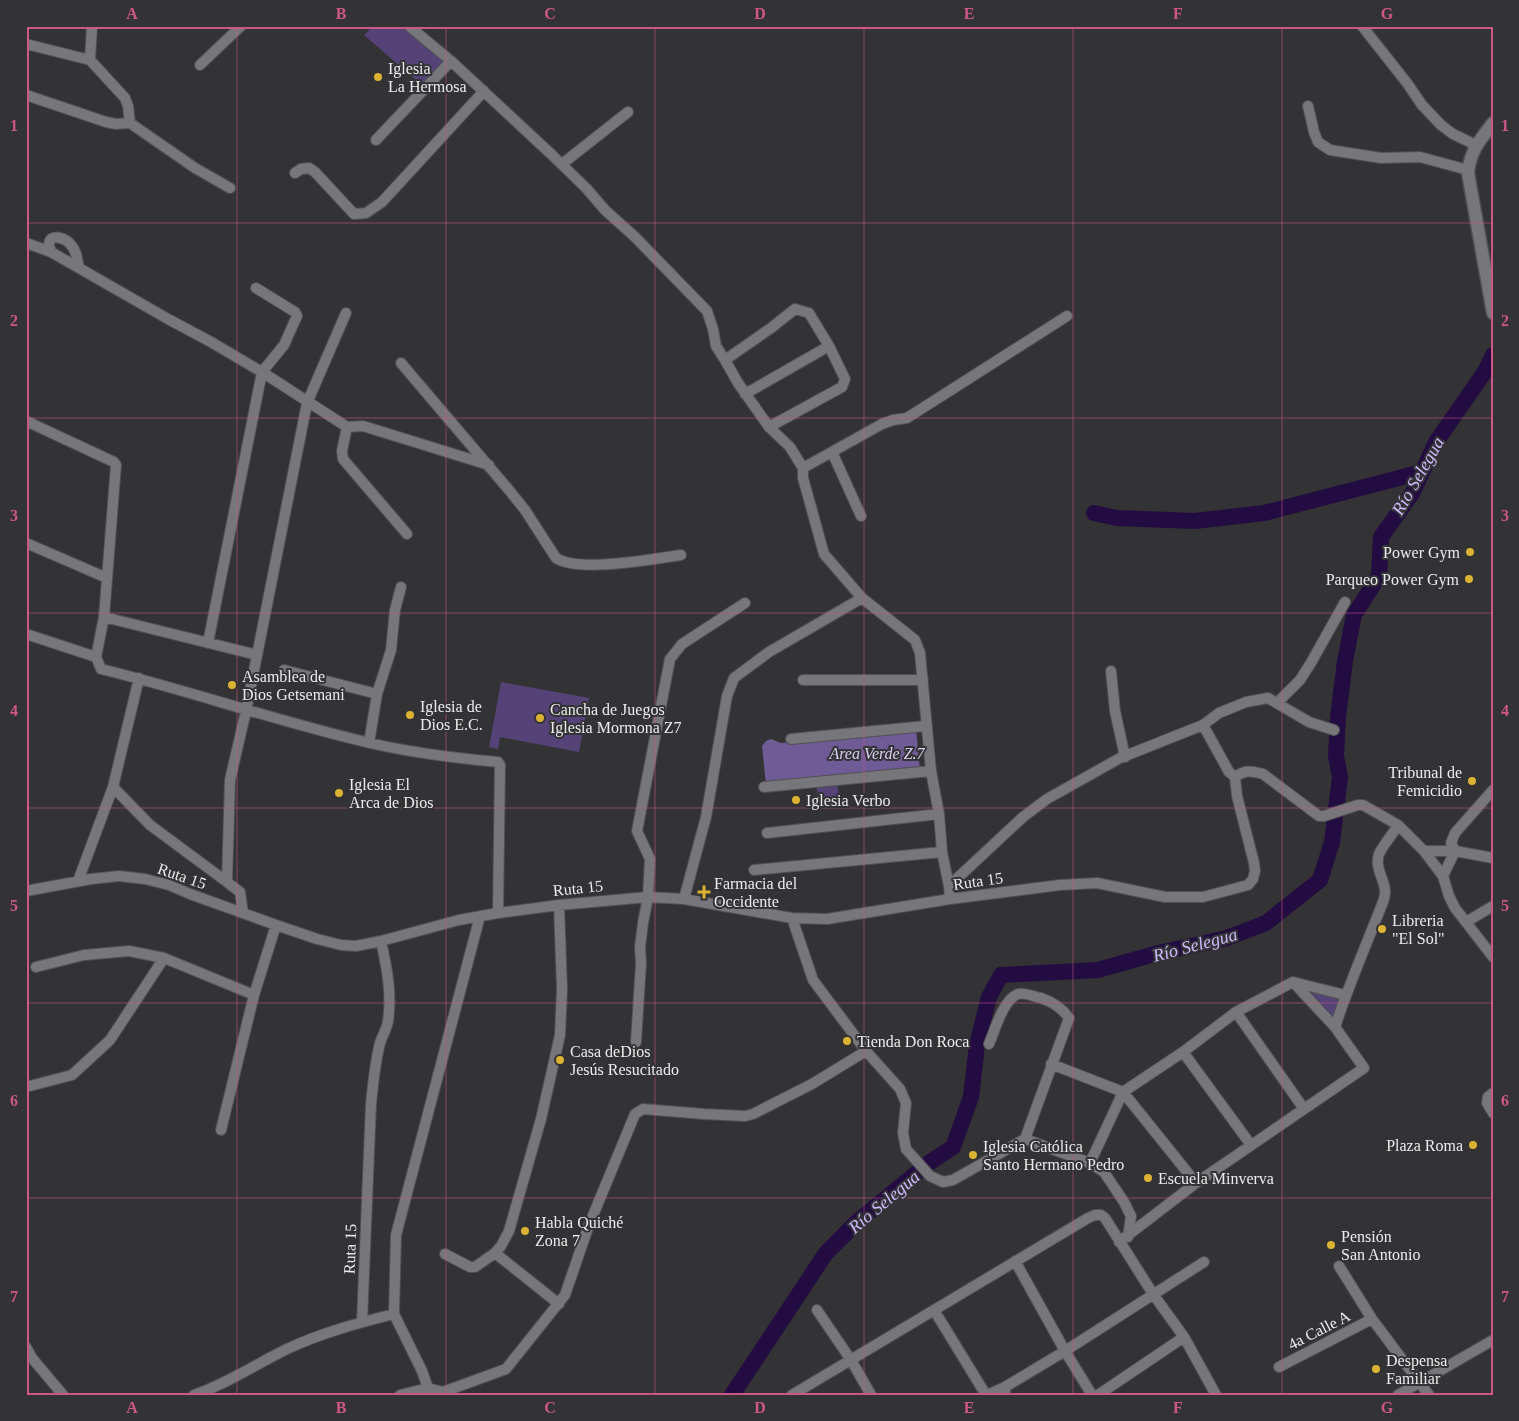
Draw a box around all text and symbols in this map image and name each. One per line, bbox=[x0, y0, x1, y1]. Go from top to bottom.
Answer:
text: A bbox=[126, 5, 138, 22]
text: B bbox=[336, 5, 347, 22]
text: C bbox=[544, 5, 556, 22]
text: D bbox=[754, 5, 766, 22]
text: E bbox=[964, 5, 974, 22]
text: F bbox=[1173, 5, 1183, 22]
text: G bbox=[1381, 5, 1394, 22]
place label: Iglesia La Hermosa bbox=[388, 60, 467, 95]
marker: Iglesia La Hermosa bbox=[372, 71, 384, 83]
text: 1 bbox=[10, 117, 18, 134]
text: 1 bbox=[1501, 117, 1509, 134]
text: 2 bbox=[10, 312, 18, 329]
text: 2 bbox=[1501, 312, 1509, 329]
water label: Río Selegua bbox=[1387, 434, 1448, 519]
text: 3 bbox=[10, 507, 18, 524]
text: 3 bbox=[1501, 507, 1509, 524]
place label: Power Gym bbox=[1383, 544, 1461, 562]
marker: Power Gym bbox=[1464, 546, 1476, 558]
place label: Parqueo Power Gym bbox=[1326, 571, 1460, 589]
marker: Parqueo Power Gym bbox=[1463, 573, 1475, 585]
place label: Asamblea de Dios Getsemani bbox=[242, 668, 345, 703]
marker: Asamblea de Dios Getsemani bbox=[226, 679, 238, 691]
place label: Iglesia de Dios E.C. bbox=[420, 698, 483, 733]
place label: Cancha de Juegos Iglesia Mormona Z7 bbox=[550, 701, 682, 737]
text: 4 bbox=[10, 702, 18, 719]
text: 4 bbox=[1501, 702, 1509, 719]
marker: Iglesia de Dios E.C. bbox=[404, 709, 416, 721]
marker: Cancha de Juegos Iglesia Mormona Z7 bbox=[534, 712, 546, 724]
park label: Area Verde Z.7 bbox=[828, 745, 926, 762]
place label: Tribunal de Femicidio bbox=[1388, 764, 1462, 799]
marker: Tribunal de Femicidio bbox=[1466, 775, 1478, 787]
place label: Iglesia El Arca de Dios bbox=[349, 776, 433, 811]
marker: Iglesia El Arca de Dios bbox=[333, 787, 345, 799]
place label: Iglesia Verbo bbox=[806, 792, 891, 810]
marker: Iglesia Verbo bbox=[790, 794, 802, 806]
street label: Ruta 15 bbox=[155, 860, 209, 892]
street label: Ruta 15 bbox=[952, 869, 1004, 893]
place label: Farmacia del Occidente bbox=[714, 875, 798, 910]
street label: Ruta 15 bbox=[552, 877, 604, 899]
marker: Farmacia del Occidente bbox=[698, 886, 710, 898]
text: 5 bbox=[10, 897, 18, 914]
text: 5 bbox=[1501, 897, 1509, 914]
place label: Libreria "El Sol" bbox=[1392, 912, 1445, 947]
marker: Libreria "El Sol" bbox=[1376, 923, 1388, 935]
water label: Río Selegua bbox=[1150, 924, 1239, 966]
place label: Tienda Don Roca bbox=[857, 1033, 969, 1050]
marker: Tienda Don Roca bbox=[841, 1035, 853, 1047]
place label: Casa deDios Jesús Resucitado bbox=[570, 1043, 679, 1078]
marker: Casa deDios Jesús Resucitado bbox=[554, 1054, 566, 1066]
text: 6 bbox=[10, 1092, 18, 1109]
text: 6 bbox=[1501, 1092, 1509, 1109]
place label: Plaza Roma bbox=[1386, 1137, 1463, 1154]
place label: Iglesia Católica Santo Hermano Pedro bbox=[983, 1138, 1124, 1173]
marker: Plaza Roma bbox=[1467, 1139, 1479, 1151]
marker: Iglesia Católica Santo Hermano Pedro bbox=[967, 1149, 979, 1161]
water label: Río Selegua bbox=[844, 1167, 924, 1238]
place label: Escuela Minverva bbox=[1158, 1170, 1274, 1187]
marker: Escuela Minverva bbox=[1142, 1172, 1154, 1184]
place label: Habla Quiché Zona 7 bbox=[535, 1214, 623, 1249]
street label: Ruta 15 bbox=[341, 1224, 359, 1274]
marker: Habla Quiché Zona 7 bbox=[519, 1225, 531, 1237]
place label: Pensión San Antonio bbox=[1341, 1228, 1421, 1263]
marker: Pensión San Antonio bbox=[1325, 1239, 1337, 1251]
text: 7 bbox=[10, 1288, 18, 1305]
text: 7 bbox=[1501, 1288, 1509, 1305]
street label: 4a Calle A bbox=[1285, 1307, 1353, 1353]
place label: Despensa Familiar bbox=[1386, 1352, 1447, 1387]
marker: Despensa Familiar bbox=[1370, 1363, 1382, 1375]
text: A bbox=[126, 1399, 138, 1416]
text: B bbox=[336, 1399, 347, 1416]
text: C bbox=[544, 1399, 556, 1416]
text: D bbox=[754, 1399, 766, 1416]
text: E bbox=[964, 1399, 974, 1416]
text: F bbox=[1173, 1399, 1183, 1416]
text: G bbox=[1381, 1399, 1394, 1416]

